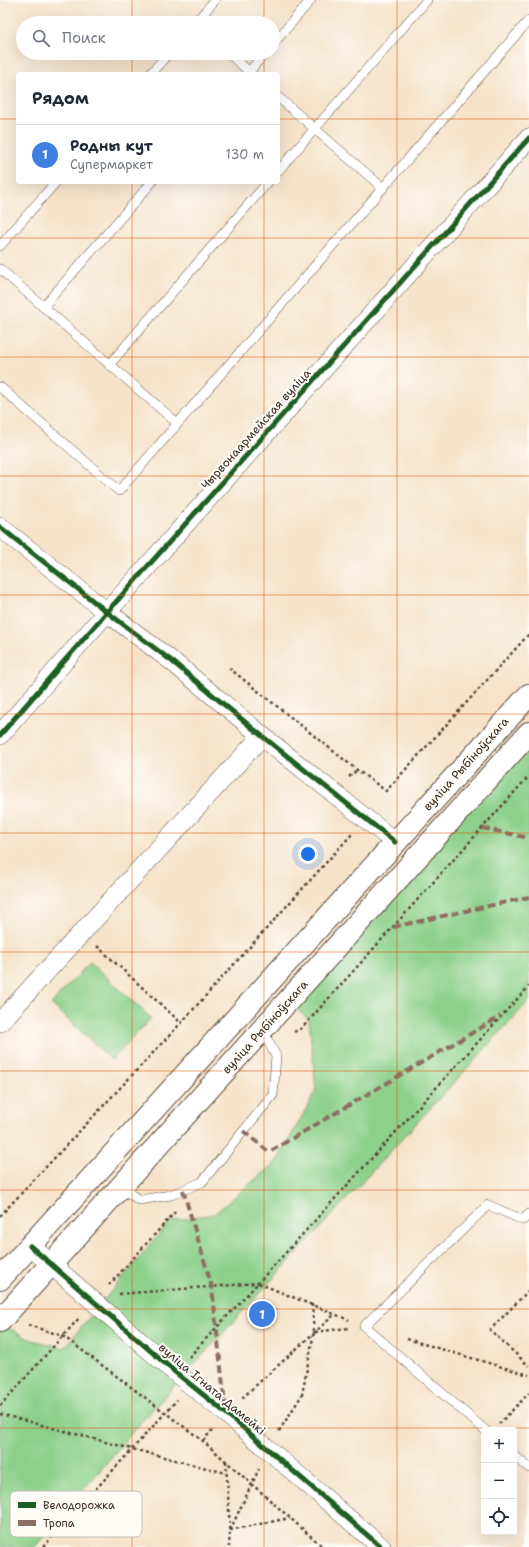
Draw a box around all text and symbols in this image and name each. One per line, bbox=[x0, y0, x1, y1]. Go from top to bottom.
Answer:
search box bbox=[16, 16, 280, 60]
icon: search bbox=[30, 27, 52, 49]
text: Поиск bbox=[62, 28, 106, 48]
text: Рядом bbox=[32, 87, 89, 109]
text: Родны кут bbox=[70, 136, 153, 156]
text: 1 bbox=[42, 146, 48, 163]
text: 130 m bbox=[226, 146, 264, 163]
text: Супермаркет bbox=[70, 156, 153, 173]
street label: Чырвонаармейская вуліца bbox=[198, 365, 315, 493]
street label: вуліца Рыбіноўскага bbox=[420, 713, 513, 814]
your location bbox=[298, 844, 318, 864]
street label: вуліца Рыбіноўскага bbox=[219, 976, 312, 1077]
pin: 1 bbox=[249, 1299, 275, 1329]
street label: вуліца Ігната Дамейкі bbox=[155, 1340, 269, 1438]
map controls bbox=[481, 1427, 517, 1535]
button: + bbox=[481, 1427, 517, 1463]
button: − bbox=[481, 1463, 517, 1499]
legend bbox=[10, 1491, 142, 1537]
text: Велодорожка bbox=[43, 1498, 115, 1513]
button: locate bbox=[481, 1499, 517, 1535]
text: Тропа bbox=[43, 1516, 75, 1531]

